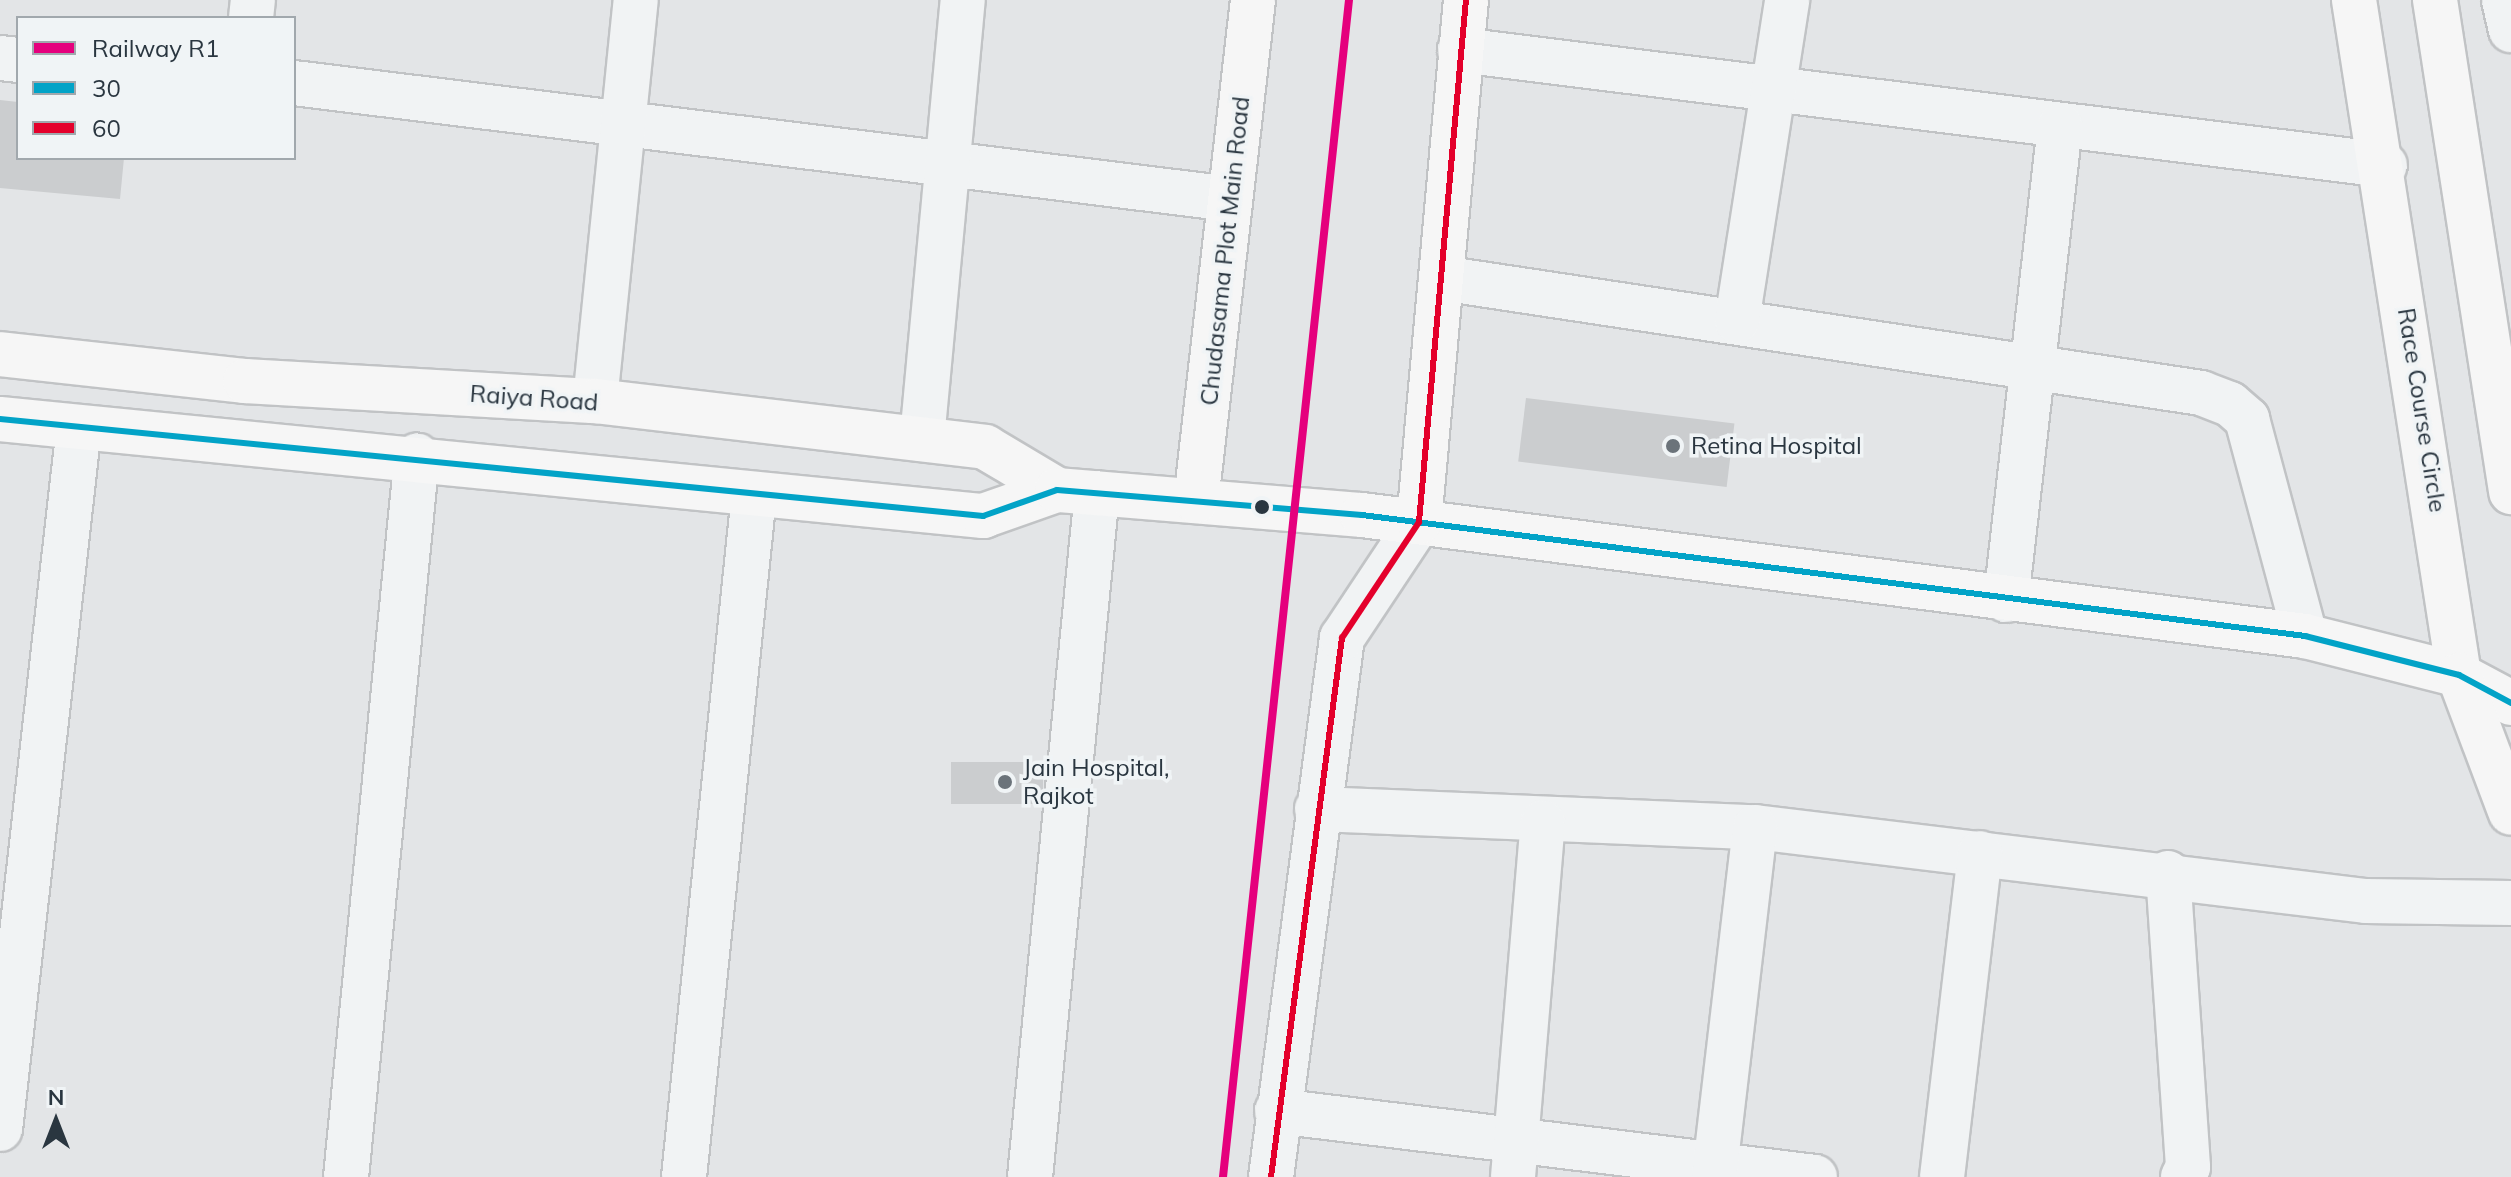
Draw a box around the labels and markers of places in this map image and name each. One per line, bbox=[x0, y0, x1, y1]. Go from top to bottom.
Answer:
place label: Retina Hospital bbox=[1691, 432, 1862, 460]
marker: Retina Hospital bbox=[1662, 435, 1684, 457]
unlabelled marker bbox=[1254, 499, 1270, 515]
place label: Jain Hospital, Rajkot bbox=[1023, 754, 1169, 810]
marker: Jain Hospital, Rajkot bbox=[994, 771, 1016, 793]

